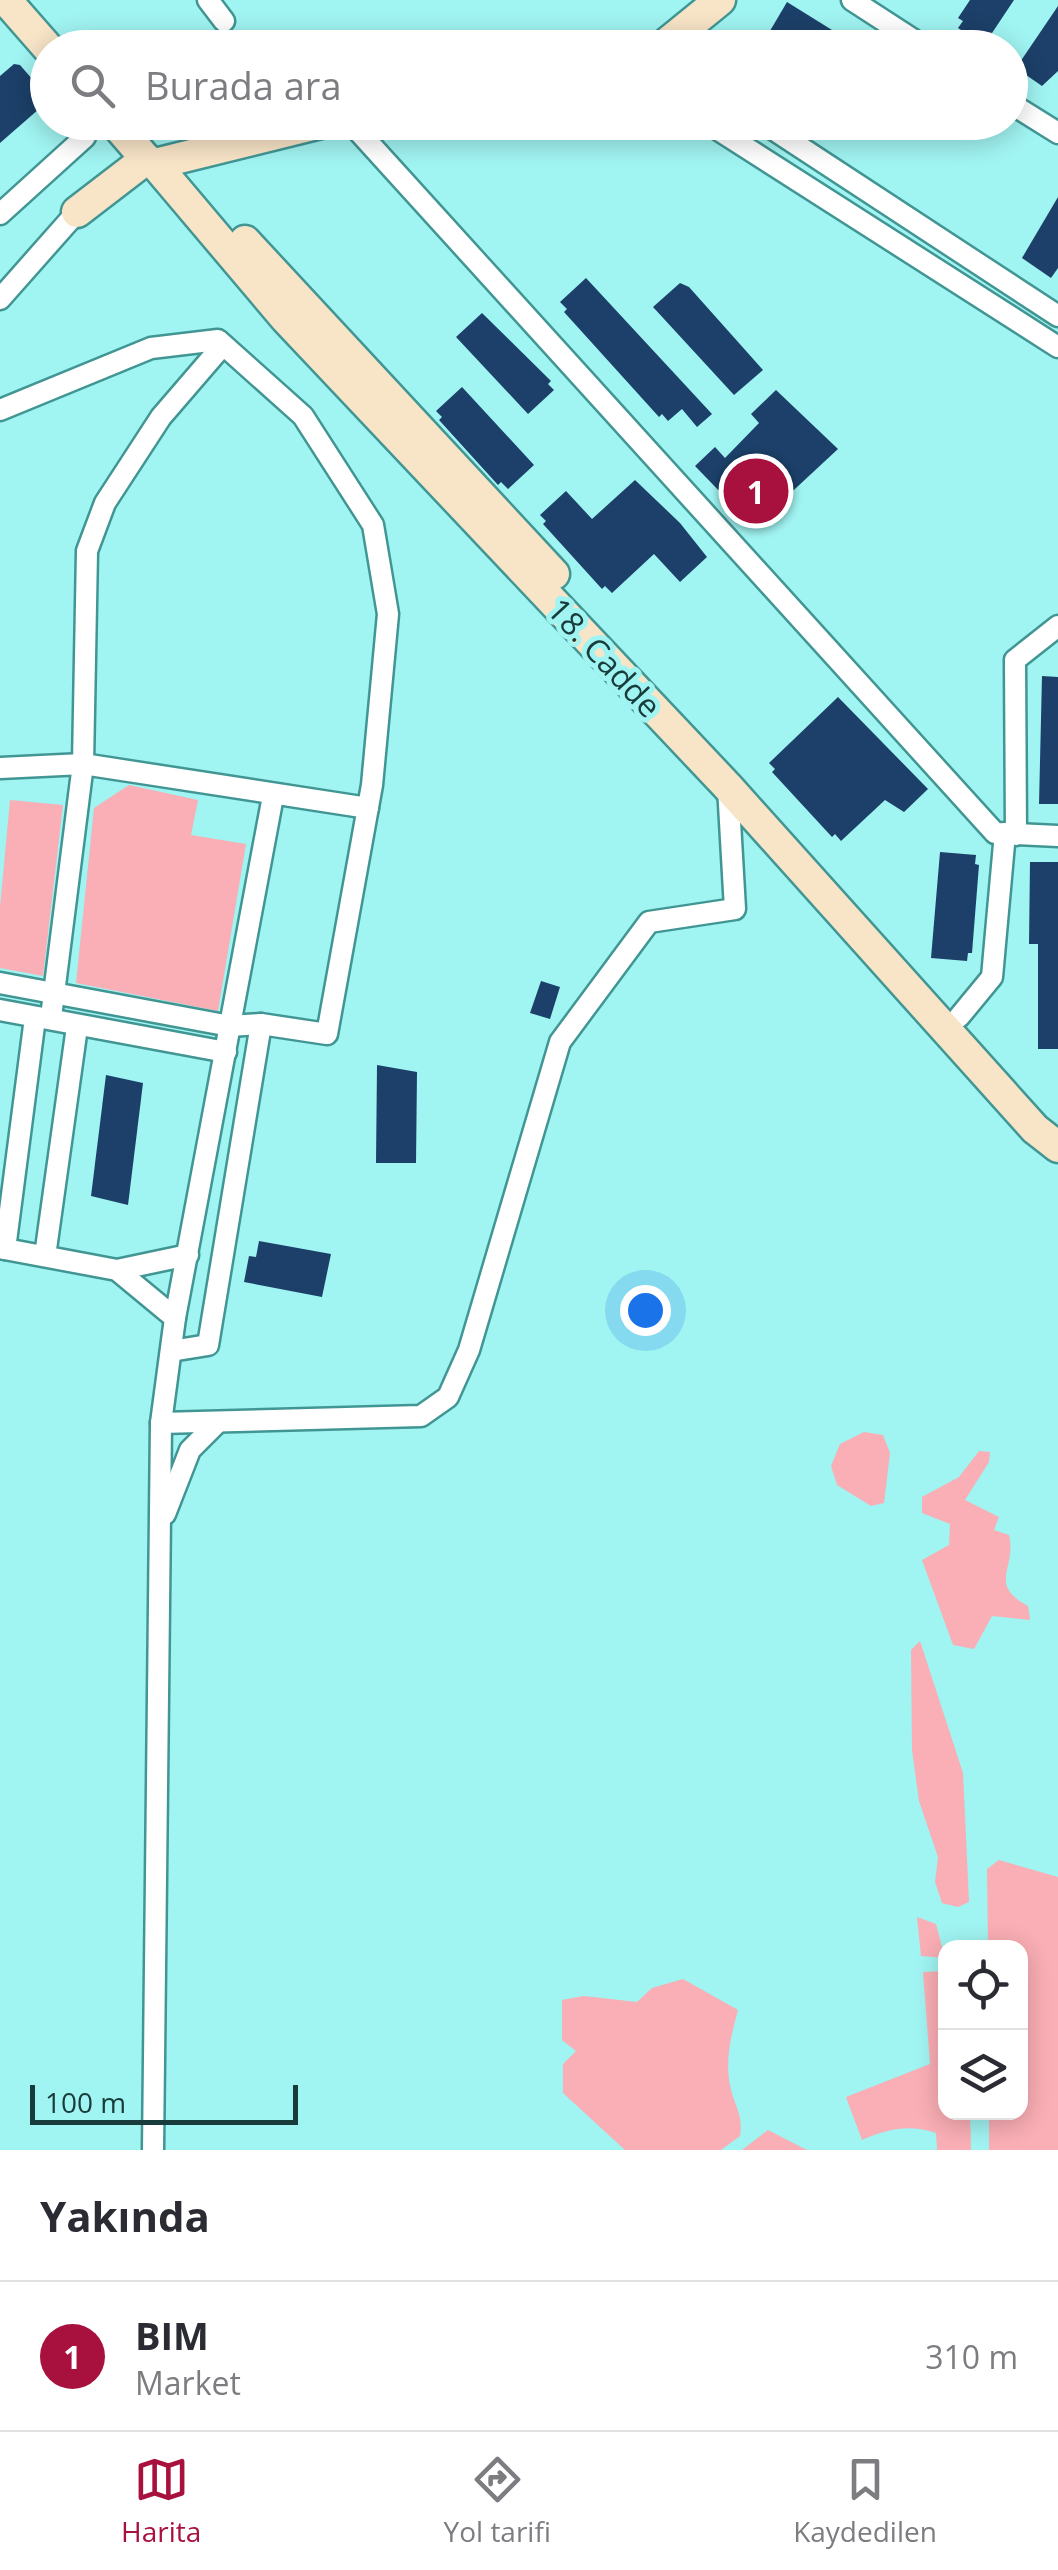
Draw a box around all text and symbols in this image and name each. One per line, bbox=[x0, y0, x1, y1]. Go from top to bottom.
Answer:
search box bbox=[30, 30, 1028, 140]
icon: search bbox=[65, 58, 120, 113]
text: Burada ara bbox=[145, 59, 342, 111]
pin: 1 bbox=[724, 454, 788, 528]
street label: 18. Cadde bbox=[539, 588, 671, 726]
your location bbox=[620, 1285, 671, 1336]
map controls bbox=[938, 1940, 1028, 2120]
button: locate bbox=[938, 1940, 1028, 2030]
button: layers bbox=[938, 2030, 1028, 2120]
scale bar bbox=[30, 2080, 298, 2124]
text: 100 m bbox=[45, 2083, 126, 2121]
text: Yakında bbox=[40, 2187, 210, 2244]
text: BIM bbox=[135, 2309, 209, 2361]
text: 1 bbox=[63, 2335, 82, 2378]
text: 310 m bbox=[925, 2335, 1018, 2378]
text: Market bbox=[135, 2361, 241, 2404]
tab: Harita bbox=[121, 2452, 201, 2550]
tab: Yol tarifi bbox=[444, 2452, 551, 2550]
tab: Kaydedilen bbox=[793, 2452, 937, 2550]

